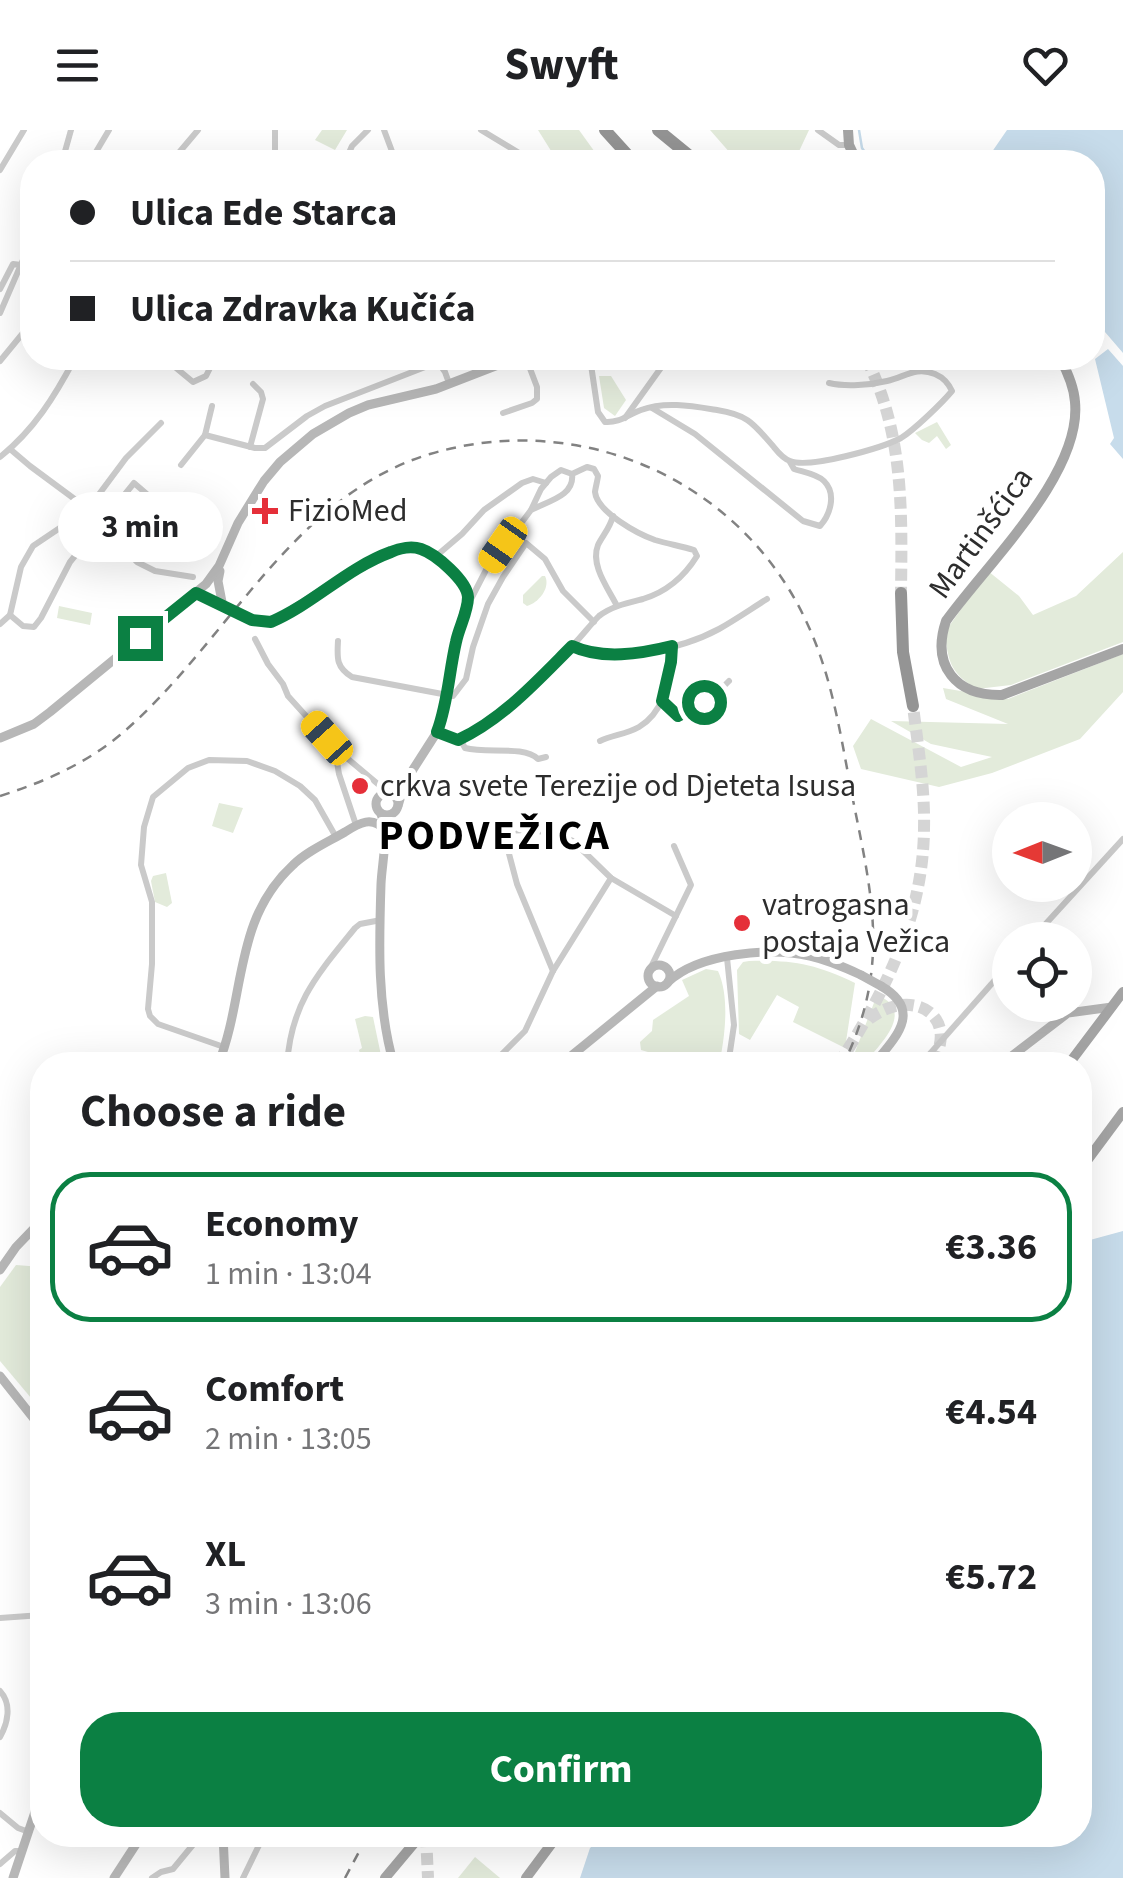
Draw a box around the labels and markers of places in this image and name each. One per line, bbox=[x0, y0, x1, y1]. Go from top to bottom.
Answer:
place label: FizioMed bbox=[288, 488, 407, 534]
marker: FizioMed bbox=[252, 498, 278, 524]
place label: crkva svete Terezije od Djeteta Isusa bbox=[380, 763, 856, 809]
marker: crkva svete Terezije od Djeteta Isusa bbox=[349, 775, 371, 797]
place label: vatrogasna postaja Vežica bbox=[762, 882, 950, 965]
marker: vatrogasna postaja Vežica bbox=[731, 912, 753, 934]

